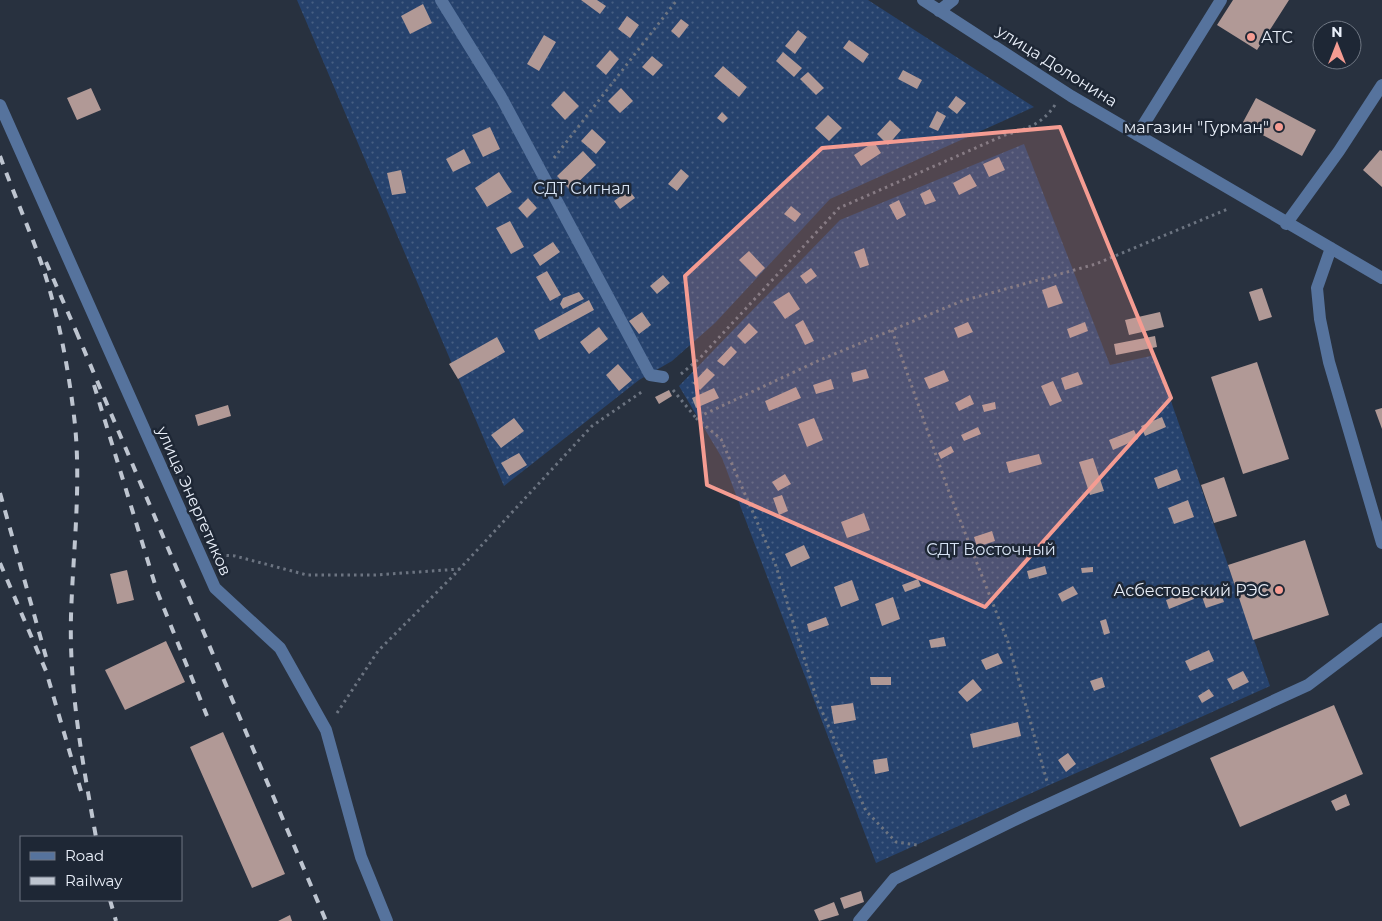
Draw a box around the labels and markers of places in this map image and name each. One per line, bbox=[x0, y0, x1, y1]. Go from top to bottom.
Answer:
place label: АТС bbox=[1261, 28, 1293, 47]
marker: АТС bbox=[1245, 31, 1257, 43]
place label: магазин "Гурман" bbox=[1124, 118, 1269, 137]
marker: магазин "Гурман" bbox=[1273, 121, 1285, 133]
place label: Асбестовский РЭС bbox=[1113, 581, 1269, 600]
marker: Асбестовский РЭС bbox=[1273, 584, 1285, 596]

